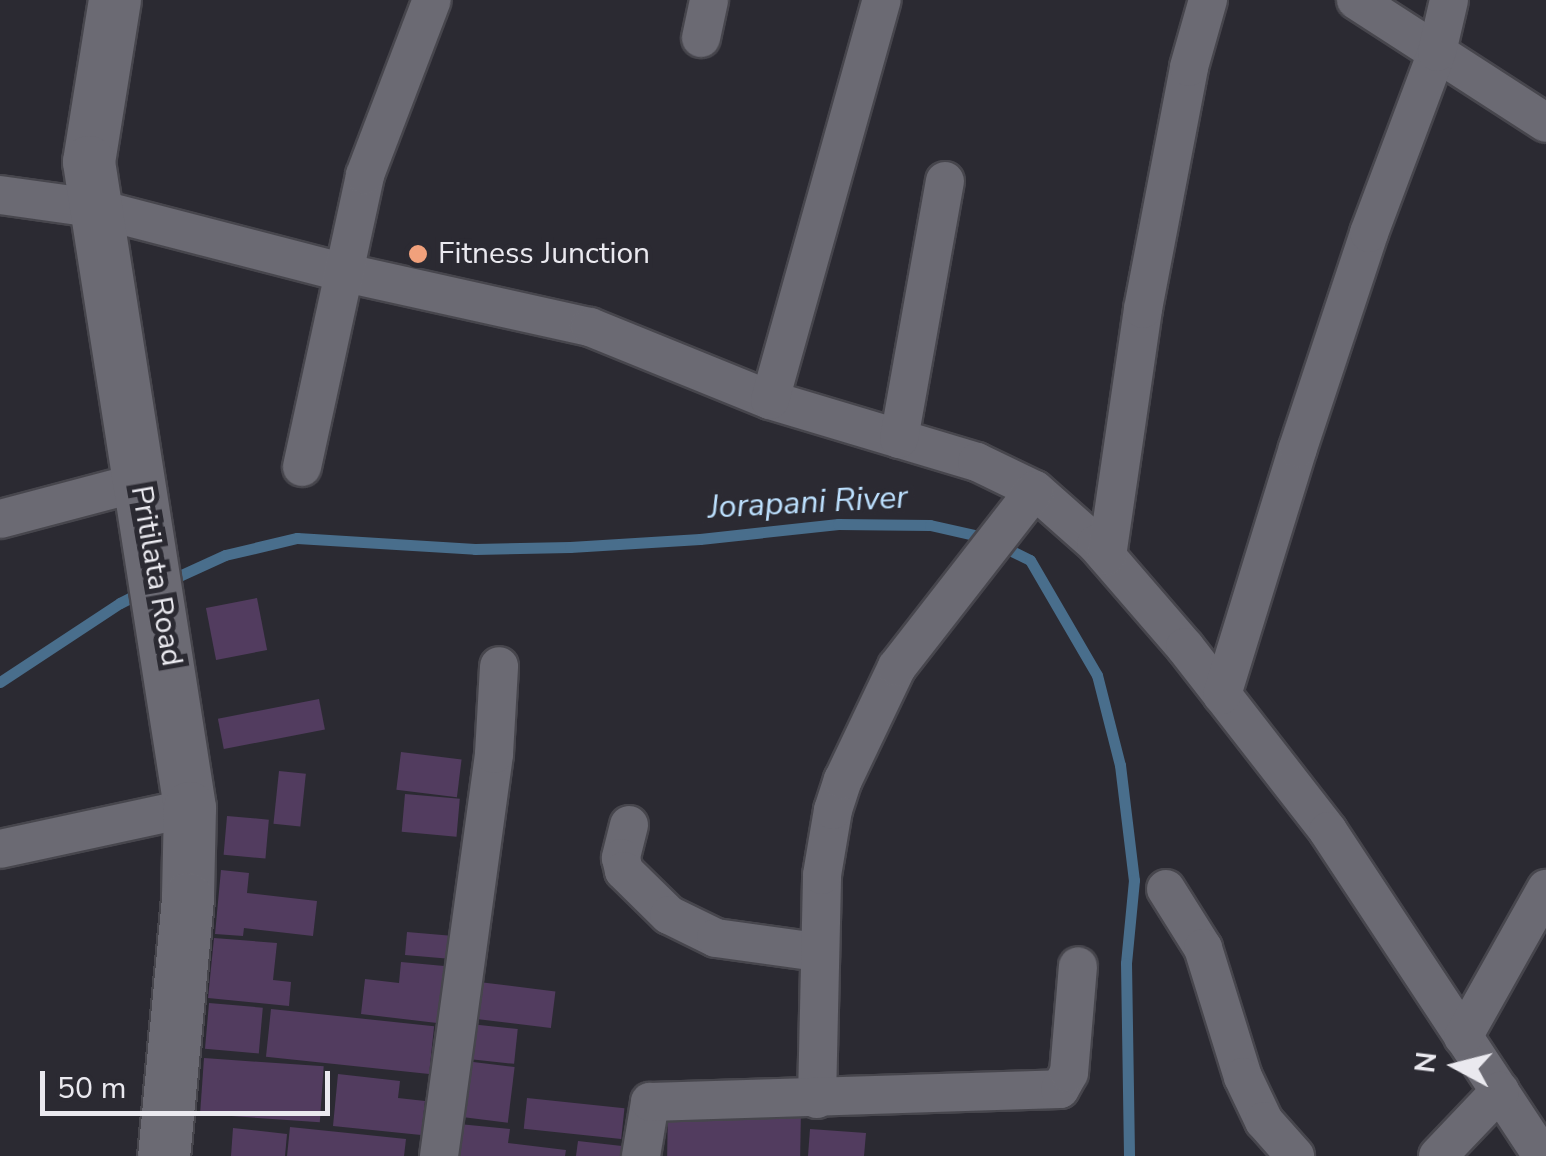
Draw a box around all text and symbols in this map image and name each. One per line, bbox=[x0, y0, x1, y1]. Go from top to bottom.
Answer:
place label: Fitness Junction bbox=[438, 236, 650, 272]
marker: Fitness Junction bbox=[407, 243, 429, 265]
water label: Jorapani River bbox=[707, 479, 909, 527]
street label: Pritilata Road bbox=[122, 483, 190, 669]
north arrow bbox=[1406, 1016, 1506, 1116]
text: N bbox=[1406, 1050, 1446, 1075]
scale bar bbox=[45, 1051, 335, 1113]
text: 50 m bbox=[57, 1068, 126, 1109]

